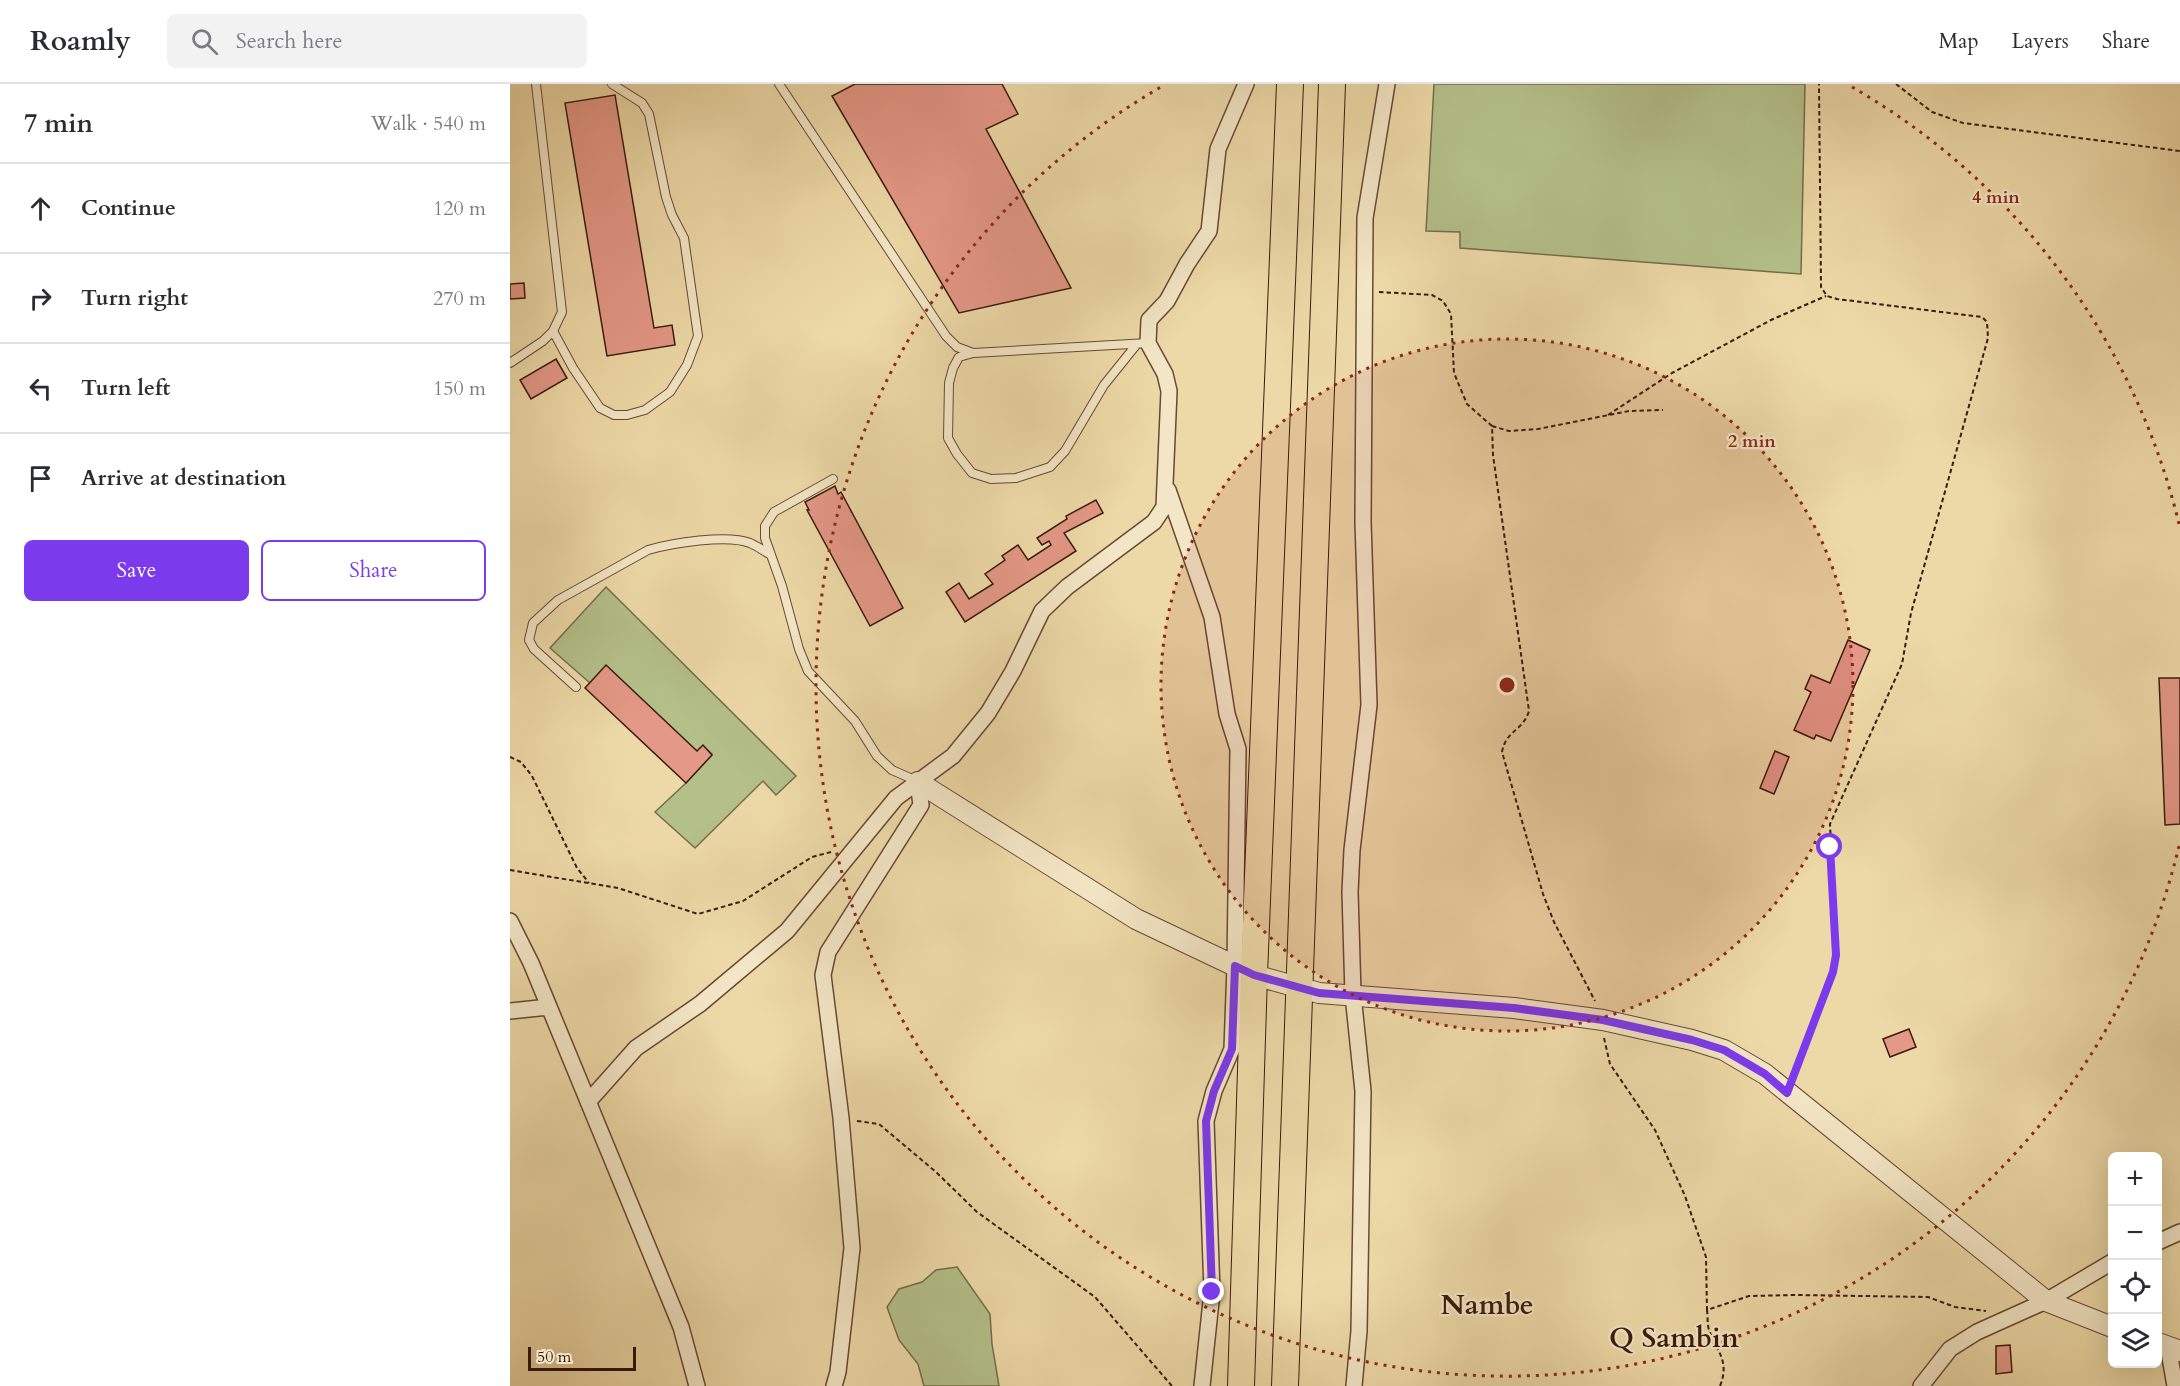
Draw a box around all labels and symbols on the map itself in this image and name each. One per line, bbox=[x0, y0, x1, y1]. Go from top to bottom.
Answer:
text: 4 min bbox=[1972, 185, 2020, 210]
text: 2 min bbox=[1728, 429, 1776, 454]
centre of rings bbox=[1497, 675, 1517, 695]
route start bbox=[1816, 833, 1842, 859]
route end bbox=[1198, 1278, 1224, 1304]
district label: Nambe bbox=[1440, 1286, 1534, 1324]
district label: Q Sambin bbox=[1609, 1319, 1739, 1357]
scale bar bbox=[528, 1344, 636, 1372]

